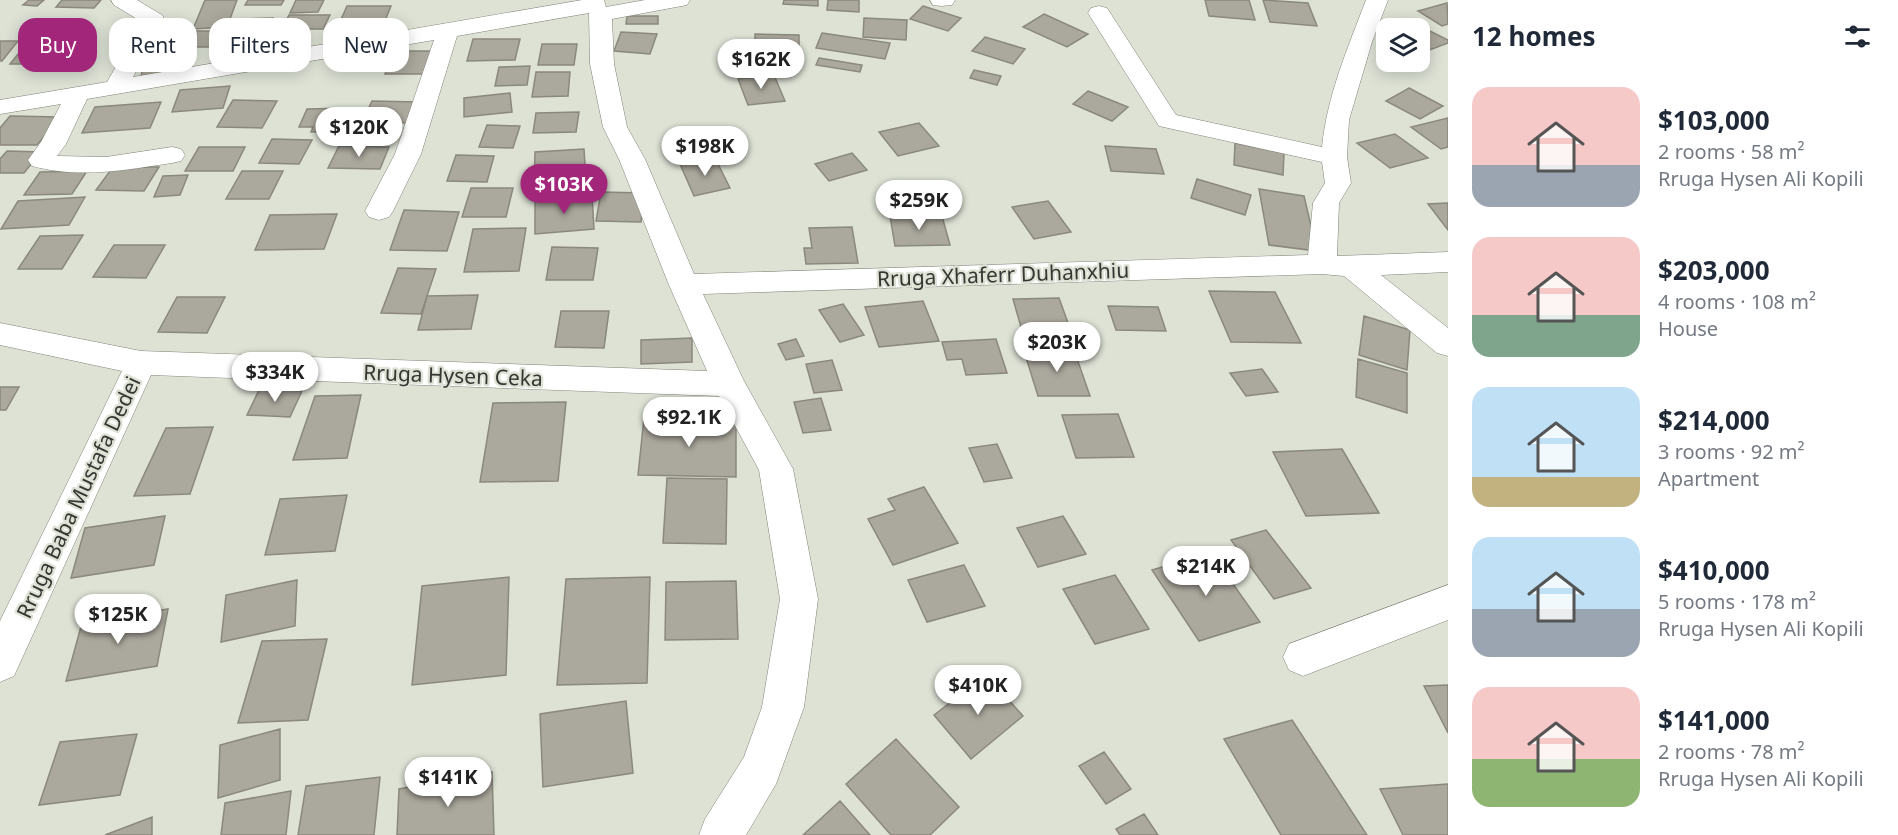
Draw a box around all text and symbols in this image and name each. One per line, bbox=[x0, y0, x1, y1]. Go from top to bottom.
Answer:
chip: Buy bbox=[18, 18, 97, 72]
chip: Rent bbox=[109, 18, 197, 72]
chip: Filters bbox=[209, 18, 311, 72]
chip: New bbox=[323, 18, 409, 72]
map controls bbox=[1376, 18, 1430, 72]
button: layers bbox=[1376, 18, 1430, 72]
text: 12 homes bbox=[1472, 18, 1596, 54]
icon: filters bbox=[1841, 20, 1874, 53]
pin: $162K bbox=[719, 39, 803, 90]
text: $162K bbox=[731, 45, 791, 72]
text: $103,000 bbox=[1658, 102, 1770, 138]
pin: $120K bbox=[317, 107, 401, 158]
icon: home bbox=[1520, 111, 1592, 183]
text: $120K bbox=[329, 113, 389, 140]
pin: $198K bbox=[663, 126, 747, 177]
text: $198K bbox=[675, 132, 735, 159]
text: 2 rooms · 58 m² bbox=[1658, 138, 1805, 165]
pin: $103K bbox=[522, 164, 606, 215]
text: Rruga Hysen Ali Kopili bbox=[1658, 165, 1864, 192]
text: $103K bbox=[534, 170, 594, 197]
pin: $259K bbox=[877, 180, 961, 231]
text: $259K bbox=[889, 186, 949, 213]
text: $203,000 bbox=[1658, 252, 1770, 288]
street label: Rruga Xhaferr Duhanxhiu bbox=[876, 256, 1130, 292]
icon: home bbox=[1520, 261, 1592, 333]
text: 4 rooms · 108 m² bbox=[1658, 288, 1816, 315]
text: House bbox=[1658, 315, 1718, 342]
pin: $203K bbox=[1015, 322, 1099, 373]
text: $203K bbox=[1027, 328, 1087, 355]
pin: $334K bbox=[233, 352, 317, 403]
text: $334K bbox=[245, 358, 305, 385]
street label: Rruga Hysen Ceka bbox=[363, 358, 543, 392]
street label: Rruga Baba Mustafa Dedei bbox=[10, 372, 146, 622]
pin: $92.1K bbox=[640, 397, 738, 448]
text: $214,000 bbox=[1658, 402, 1770, 438]
text: $92.1K bbox=[657, 403, 721, 430]
icon: home bbox=[1520, 411, 1592, 483]
text: 3 rooms · 92 m² bbox=[1658, 438, 1805, 465]
text: Apartment bbox=[1658, 465, 1759, 492]
pin: $214K bbox=[1164, 546, 1248, 597]
text: $214K bbox=[1176, 552, 1236, 579]
text: $410,000 bbox=[1658, 552, 1770, 588]
icon: home bbox=[1520, 561, 1592, 633]
text: 5 rooms · 178 m² bbox=[1658, 588, 1816, 615]
pin: $125K bbox=[76, 594, 160, 645]
text: $125K bbox=[88, 600, 148, 627]
text: Rruga Hysen Ali Kopili bbox=[1658, 615, 1864, 642]
pin: $410K bbox=[936, 665, 1020, 716]
text: $410K bbox=[948, 671, 1008, 698]
text: $141,000 bbox=[1658, 702, 1770, 738]
icon: home bbox=[1520, 711, 1592, 783]
text: 2 rooms · 78 m² bbox=[1658, 738, 1805, 765]
pin: $141K bbox=[406, 757, 490, 808]
text: $141K bbox=[418, 763, 478, 790]
text: Rruga Hysen Ali Kopili bbox=[1658, 765, 1864, 792]

